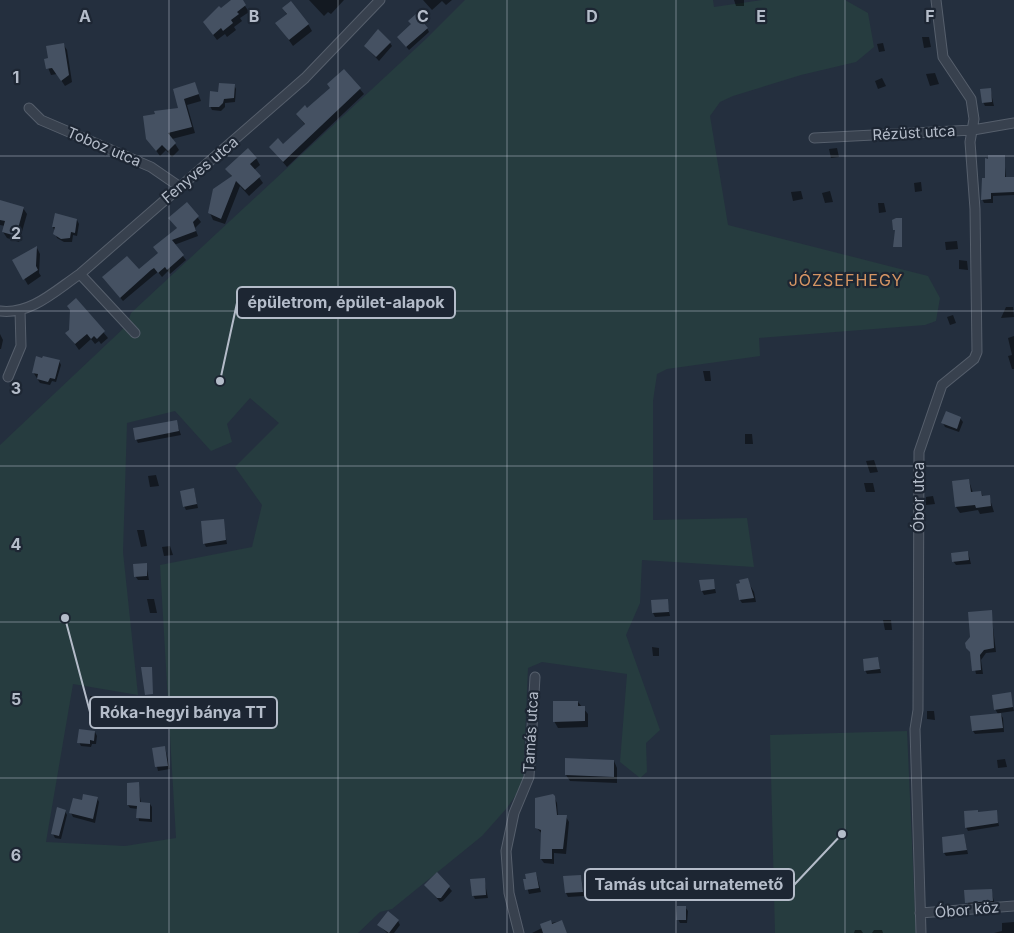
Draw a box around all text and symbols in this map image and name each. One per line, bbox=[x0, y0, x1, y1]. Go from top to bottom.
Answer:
text: A bbox=[79, 6, 91, 26]
text: B bbox=[249, 6, 259, 26]
text: C bbox=[417, 6, 429, 26]
text: D bbox=[586, 6, 598, 26]
text: E bbox=[756, 6, 766, 26]
text: F bbox=[925, 6, 935, 26]
text: 1 bbox=[13, 67, 19, 87]
street label: Rézüst utca bbox=[872, 121, 956, 144]
street label: Toboz utca bbox=[64, 122, 144, 171]
street label: Fenyves utca bbox=[158, 132, 242, 207]
text: 2 bbox=[11, 223, 21, 243]
district label: JÓZSEFHEGY bbox=[789, 270, 903, 290]
callout: épületrom, épület-alapok bbox=[237, 287, 455, 318]
text: épületrom, épület-alapok bbox=[247, 292, 445, 312]
text: 3 bbox=[11, 378, 21, 398]
street label: Óbor utca bbox=[909, 462, 928, 532]
text: 4 bbox=[11, 534, 22, 554]
text: 5 bbox=[11, 689, 21, 709]
street label: Tamás utca bbox=[519, 691, 542, 773]
callout: Róka-hegyi bánya TT bbox=[90, 697, 277, 728]
text: Róka-hegyi bánya TT bbox=[100, 702, 267, 722]
text: 6 bbox=[11, 845, 21, 865]
callout: Tamás utcai urnatemető bbox=[585, 869, 794, 900]
text: Tamás utcai urnatemető bbox=[595, 874, 784, 894]
street label: Óbor köz bbox=[934, 897, 1000, 922]

